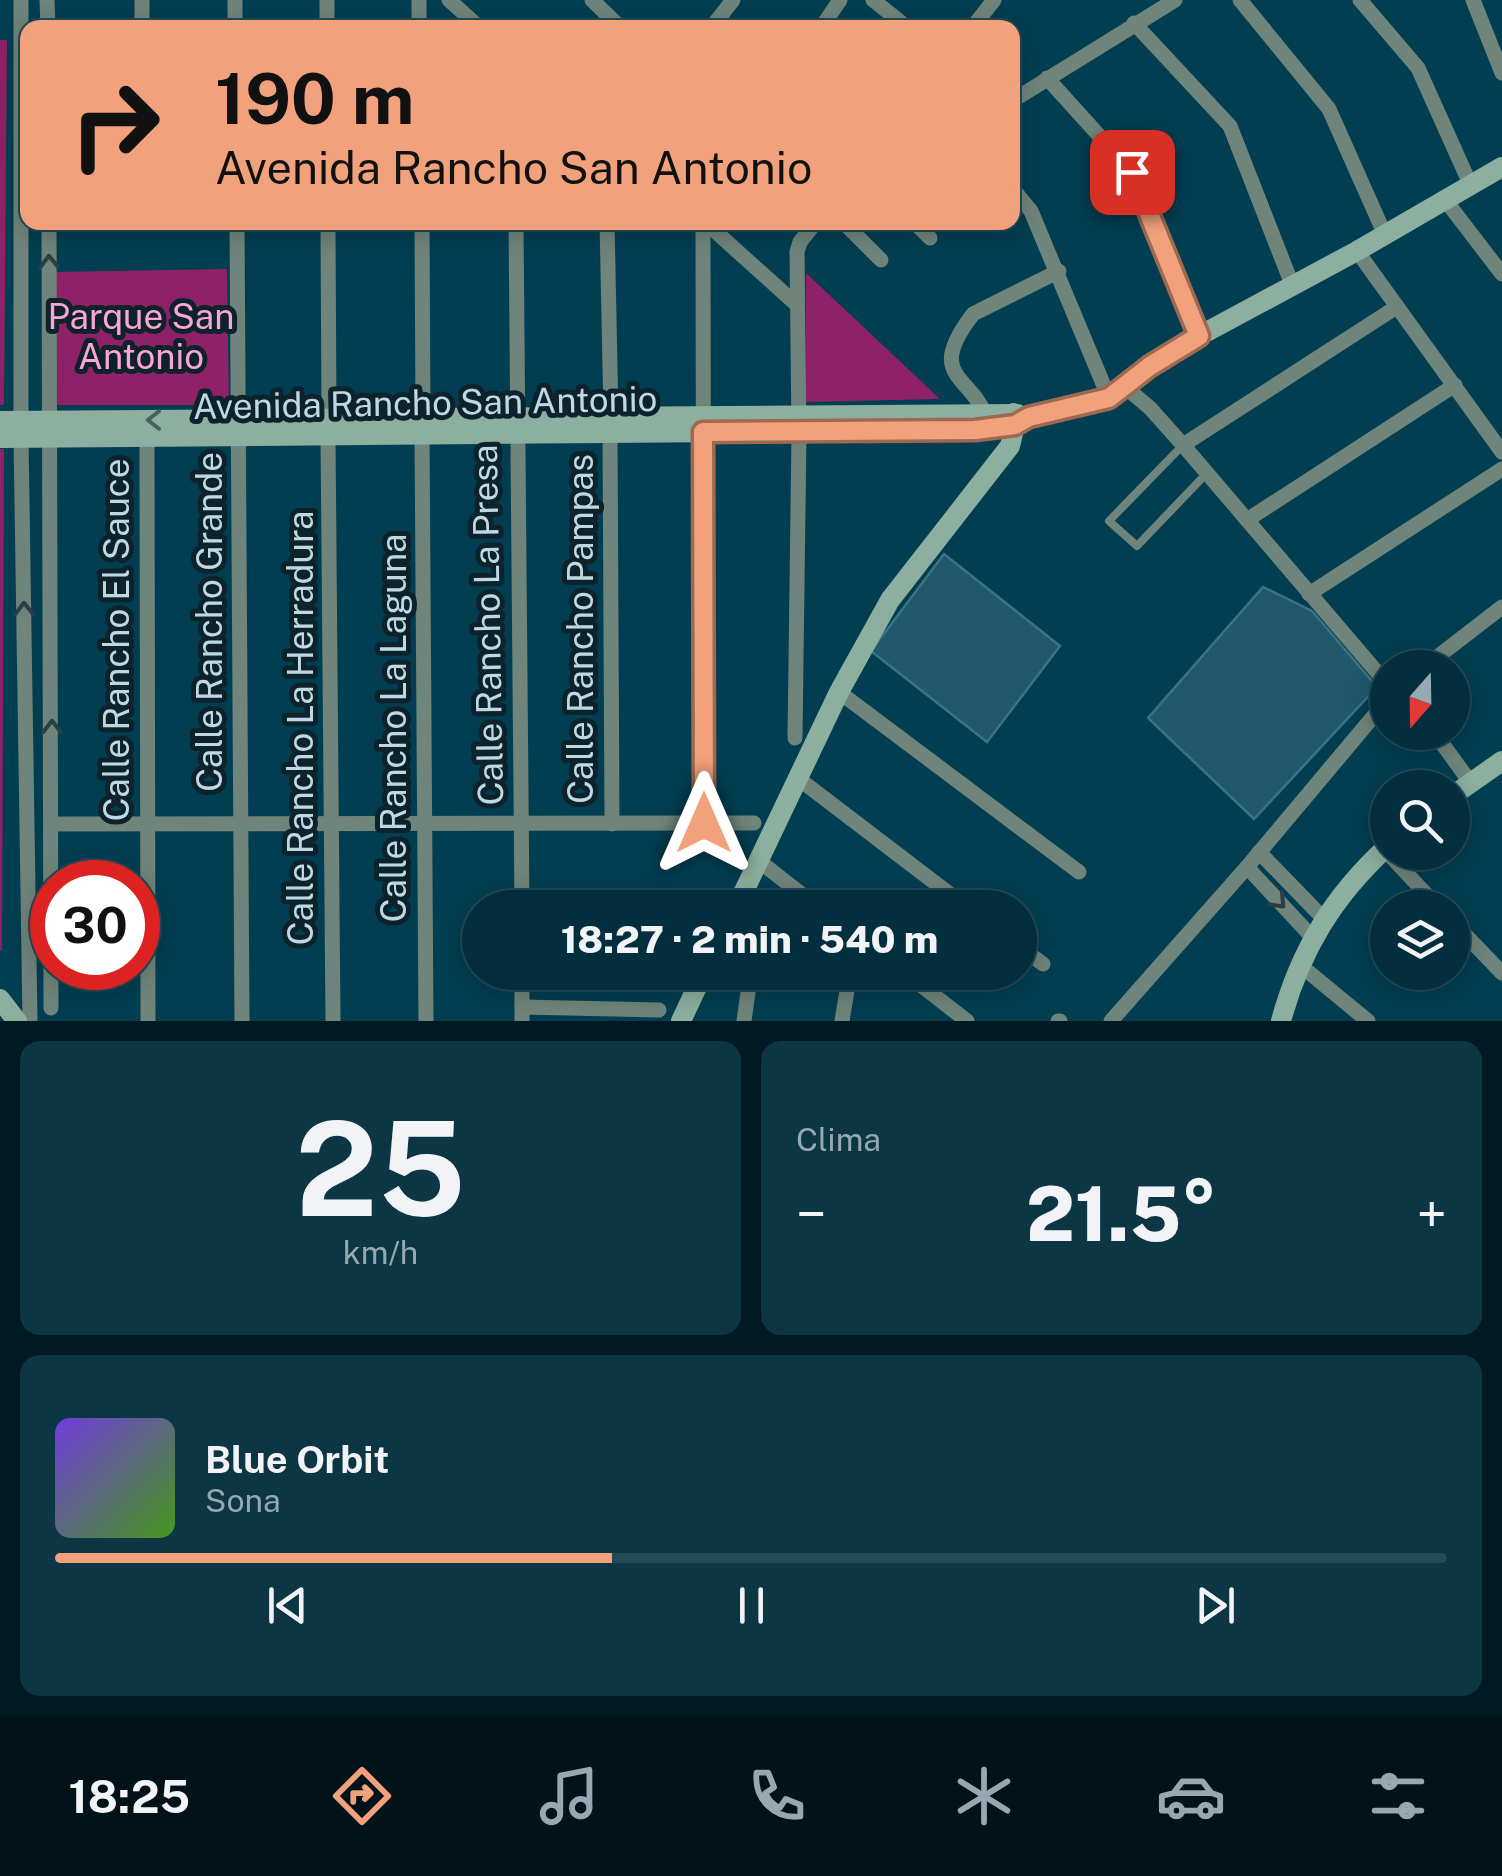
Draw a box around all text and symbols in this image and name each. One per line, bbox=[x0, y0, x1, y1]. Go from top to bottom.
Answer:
text: 190 m bbox=[215, 57, 414, 140]
icon: right bbox=[50, 60, 180, 190]
pin bbox=[1090, 130, 1175, 215]
text: Avenida Rancho San Antonio bbox=[215, 141, 812, 194]
icon: arrive bbox=[1105, 145, 1160, 200]
one-way arrow bbox=[38, 253, 60, 268]
park label: Parque San Antonio bbox=[48, 296, 234, 377]
street label: Avenida Rancho San Antonio bbox=[192, 378, 658, 427]
one-way arrow bbox=[146, 409, 162, 431]
street label: Calle Rancho La Presa bbox=[464, 444, 511, 806]
street label: Calle Rancho Grande bbox=[189, 452, 230, 792]
street label: Calle Rancho Pampas bbox=[560, 454, 601, 804]
street label: Calle Rancho El Sauce bbox=[96, 458, 137, 822]
street label: Calle Rancho La Herradura bbox=[280, 511, 321, 945]
street label: Calle Rancho La Laguna bbox=[373, 534, 414, 922]
one-way arrow bbox=[13, 600, 35, 616]
north arrow bbox=[1370, 650, 1470, 750]
map controls bbox=[1370, 650, 1470, 990]
one-way arrow bbox=[41, 718, 63, 734]
button: search bbox=[1370, 770, 1470, 870]
position arrow bbox=[652, 771, 756, 875]
speed limit sign: 30 bbox=[30, 860, 160, 990]
one-way arrow bbox=[1267, 890, 1285, 909]
button: layers bbox=[1370, 890, 1470, 990]
text: 18:27 · 2 min · 540 m bbox=[561, 917, 938, 962]
text: 25 bbox=[295, 1093, 466, 1245]
text: Clima bbox=[796, 1121, 881, 1158]
text: 21.5° bbox=[1026, 1170, 1217, 1258]
text: − bbox=[796, 1182, 827, 1246]
text: + bbox=[1417, 1182, 1447, 1246]
text: km/h bbox=[343, 1234, 418, 1271]
text: Blue Orbit bbox=[205, 1437, 389, 1482]
text: Sona bbox=[205, 1482, 281, 1519]
icon: previous bbox=[260, 1578, 315, 1633]
icon: pause bbox=[724, 1578, 779, 1633]
icon: next bbox=[1188, 1578, 1243, 1633]
icon: directions bbox=[327, 1761, 397, 1831]
icon: music bbox=[534, 1761, 604, 1831]
icon: phone bbox=[742, 1761, 812, 1831]
icon: climate bbox=[949, 1761, 1019, 1831]
icon: car bbox=[1156, 1761, 1226, 1831]
icon: filters bbox=[1363, 1761, 1433, 1831]
text: 18:25 bbox=[69, 1770, 190, 1823]

